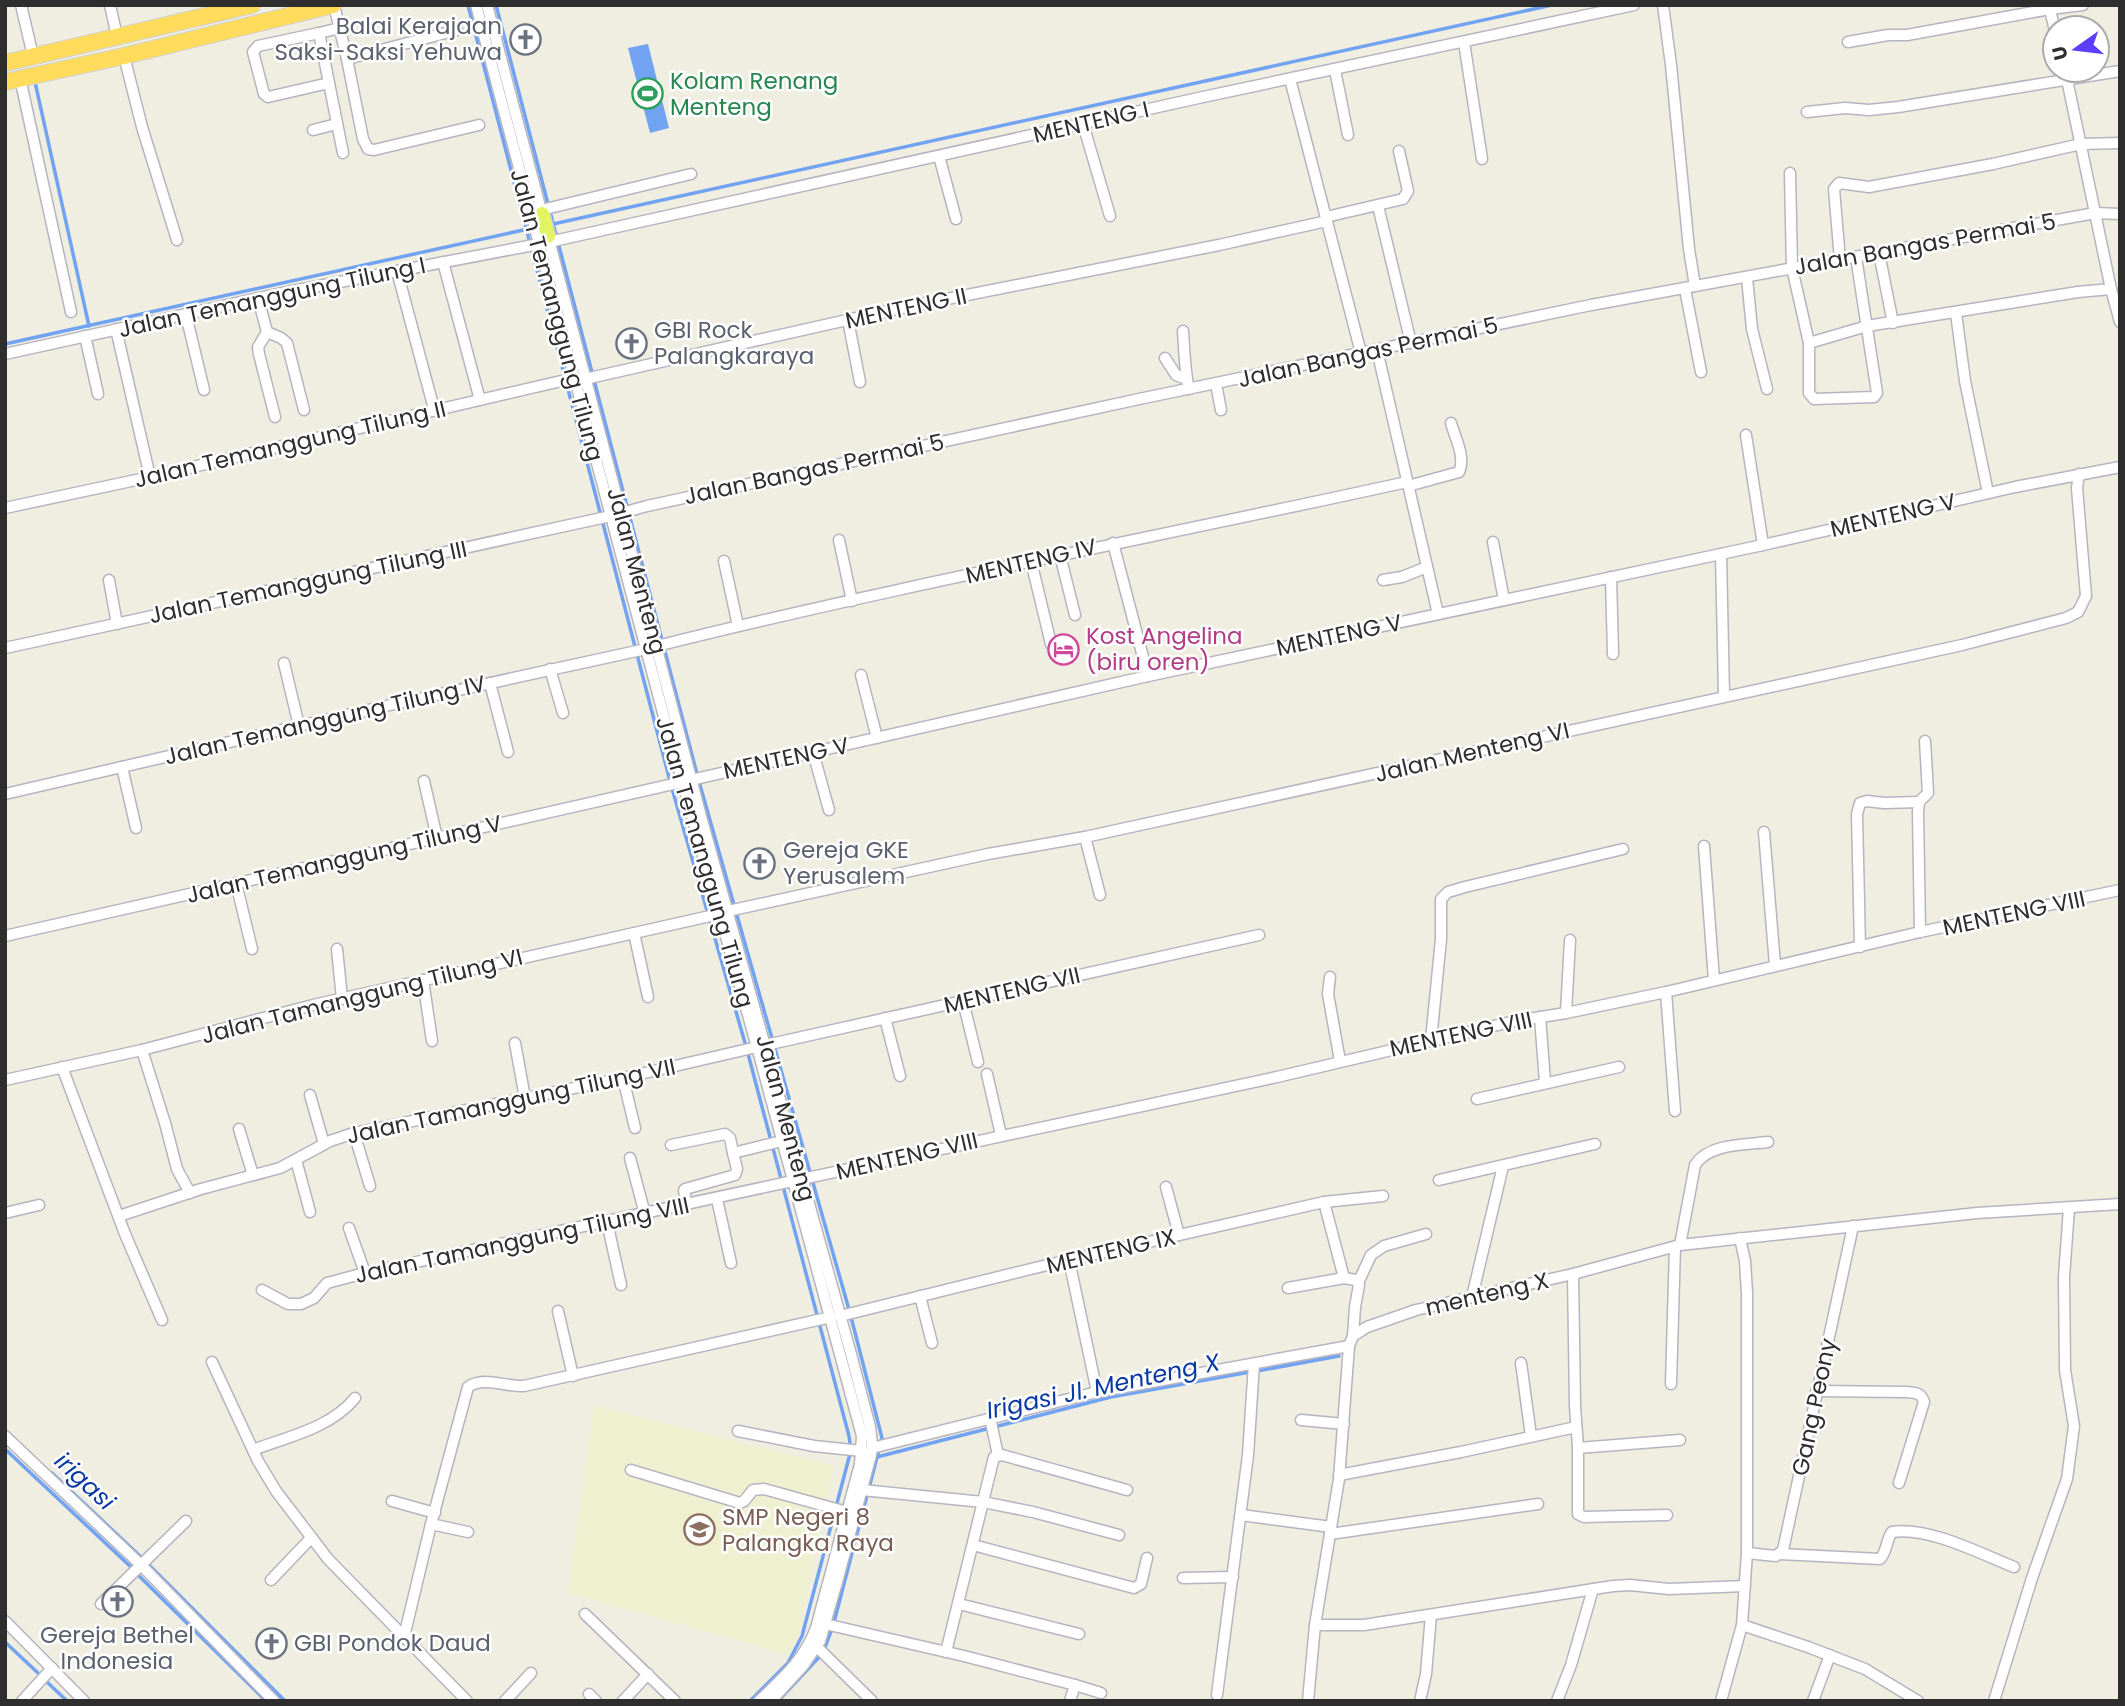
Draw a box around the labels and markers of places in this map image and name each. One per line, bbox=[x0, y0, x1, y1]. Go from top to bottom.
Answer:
place label: Balai Kerajaan Saksi-Saksi Yehuwa bbox=[275, 10, 502, 68]
church icon: Balai Kerajaan Saksi-Saksi Yehuwa bbox=[508, 22, 542, 56]
place label: Kolam Renang Menteng bbox=[670, 65, 838, 123]
sports icon: Kolam Renang Menteng bbox=[630, 77, 664, 111]
place label: GBI Rock Palangkaraya bbox=[654, 314, 814, 372]
church icon: GBI Rock Palangkaraya bbox=[614, 326, 648, 360]
place label: Kost Angelina (biru oren) bbox=[1086, 620, 1243, 678]
hotel icon: Kost Angelina (biru oren) bbox=[1046, 632, 1080, 666]
place label: Gereja GKE Yerusalem bbox=[783, 834, 909, 892]
church icon: Gereja GKE Yerusalem bbox=[743, 846, 777, 880]
place label: SMP Negeri 8 Palangka Raya bbox=[722, 1501, 894, 1559]
school or university icon: SMP Negeri 8 Palangka Raya bbox=[682, 1513, 716, 1547]
church icon: Gereja Bethel Indonesia bbox=[100, 1584, 134, 1618]
place label: Gereja Bethel Indonesia bbox=[40, 1619, 194, 1677]
church icon: GBI Pondok Daud bbox=[254, 1626, 288, 1660]
place label: GBI Pondok Daud bbox=[294, 1627, 491, 1659]

